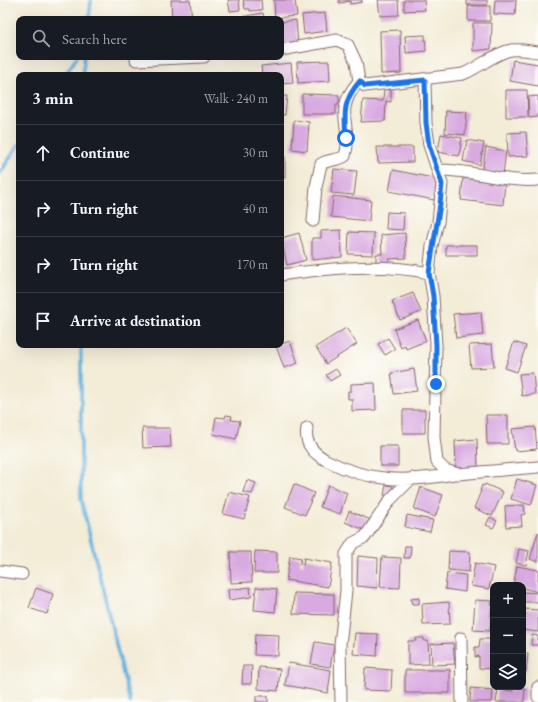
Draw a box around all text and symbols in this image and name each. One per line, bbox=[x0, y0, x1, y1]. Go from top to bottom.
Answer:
search box bbox=[16, 16, 284, 60]
icon: search bbox=[30, 27, 52, 49]
text: Search here bbox=[62, 29, 127, 48]
text: 3 min bbox=[32, 87, 73, 109]
text: Walk · 240 m bbox=[204, 90, 268, 107]
route start bbox=[337, 129, 355, 147]
icon: ahead bbox=[32, 142, 54, 164]
text: Continue bbox=[70, 143, 130, 162]
text: 30 m bbox=[243, 144, 268, 161]
icon: right bbox=[32, 198, 54, 220]
text: Turn right bbox=[70, 199, 138, 218]
text: 40 m bbox=[243, 200, 268, 217]
icon: right bbox=[32, 254, 54, 276]
text: Turn right bbox=[70, 255, 138, 274]
text: 170 m bbox=[237, 256, 268, 273]
icon: arrive bbox=[32, 310, 54, 332]
text: Arrive at destination bbox=[70, 311, 201, 330]
route end bbox=[427, 375, 445, 393]
map controls bbox=[490, 582, 526, 690]
button: + bbox=[490, 582, 526, 618]
button: − bbox=[490, 618, 526, 654]
button: layers bbox=[490, 654, 526, 690]

